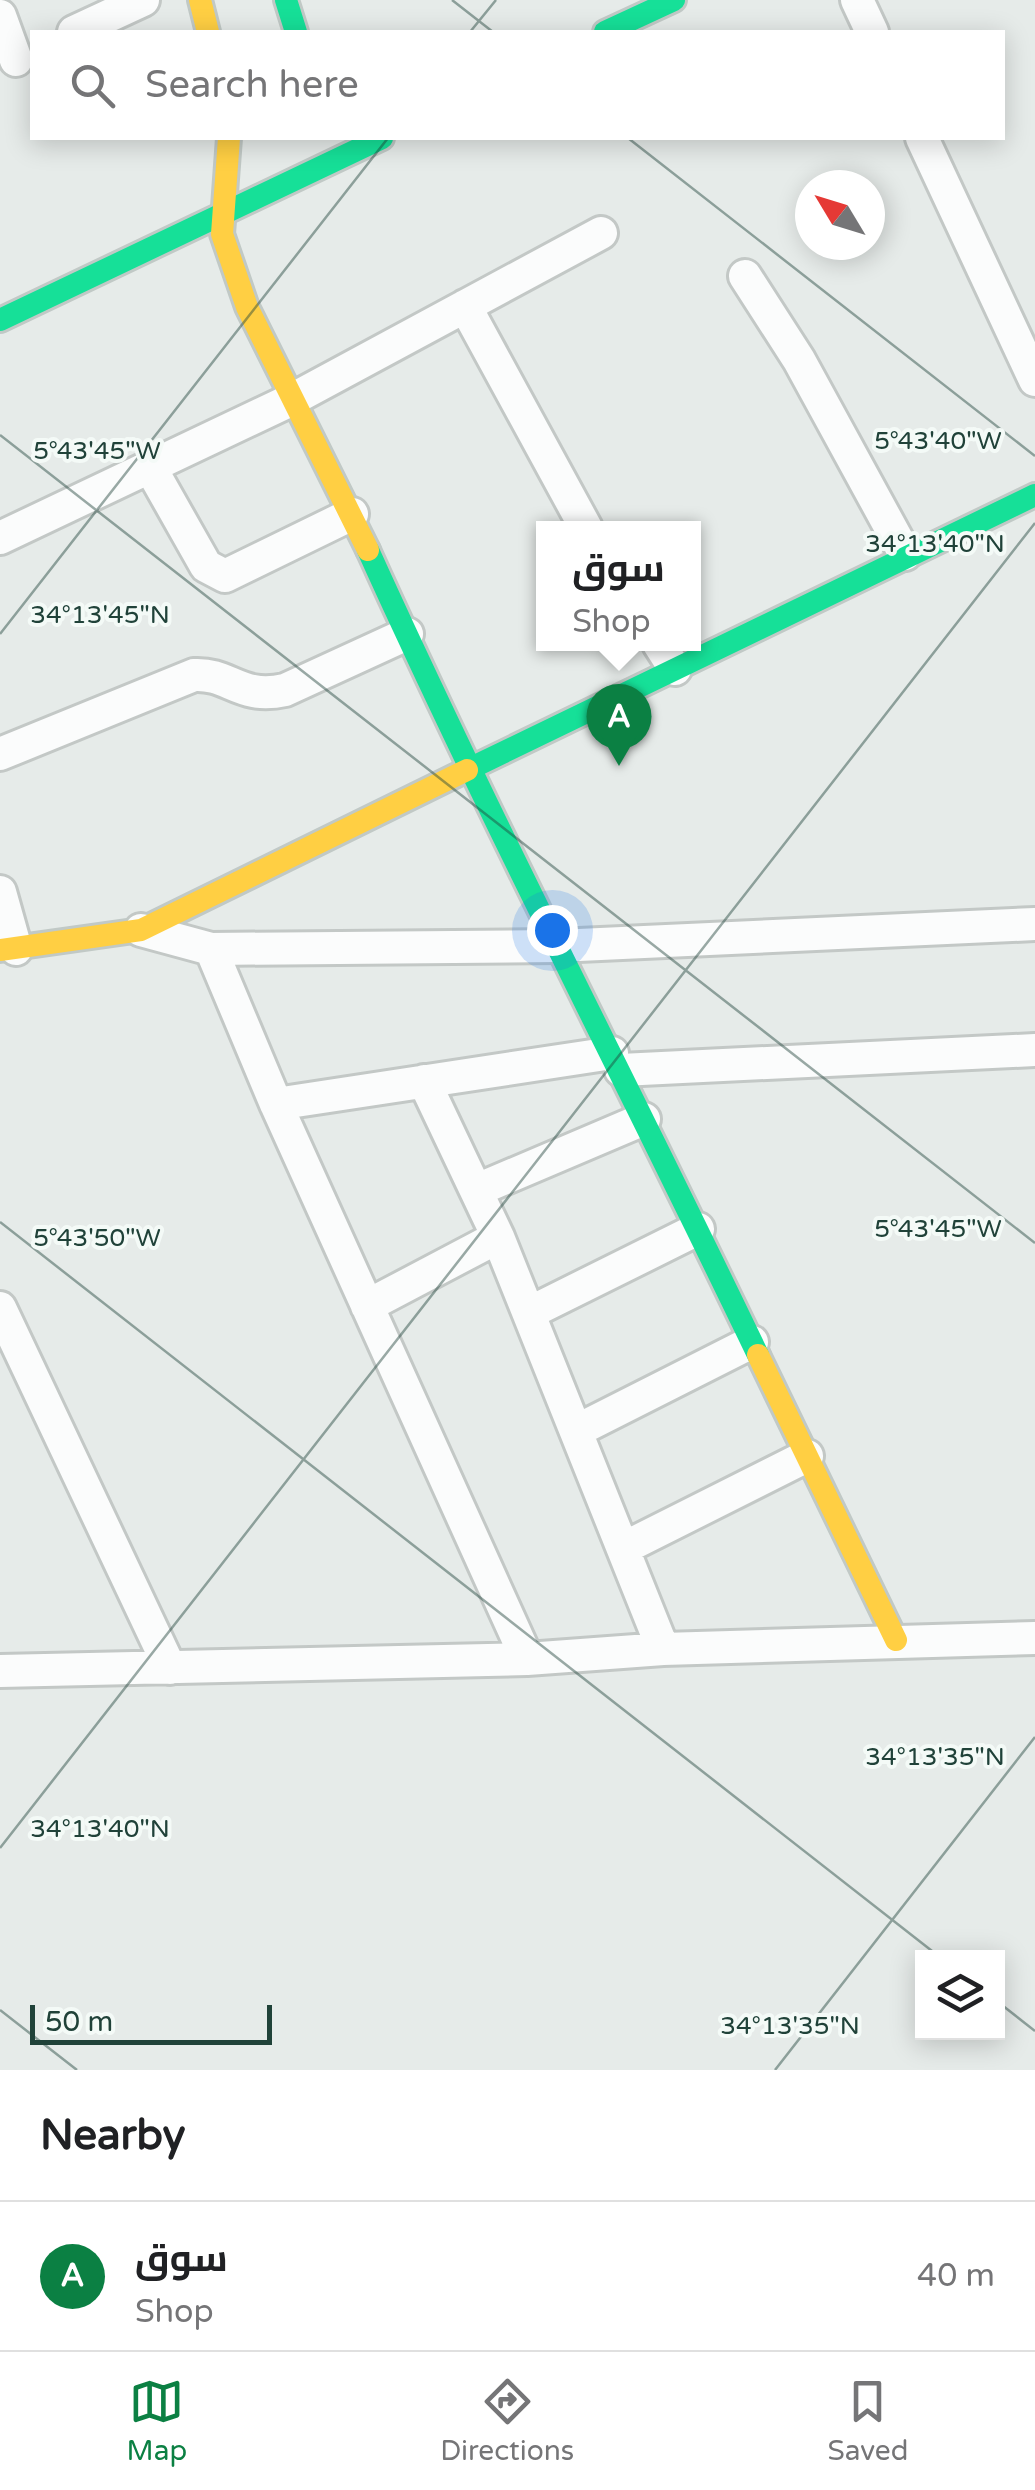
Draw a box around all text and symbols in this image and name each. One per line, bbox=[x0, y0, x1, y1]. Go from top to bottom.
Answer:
search box bbox=[30, 30, 1005, 140]
icon: search bbox=[65, 58, 120, 113]
text: Search here bbox=[145, 62, 359, 108]
north arrow bbox=[795, 170, 885, 260]
text: 5°43'40"W bbox=[874, 426, 1002, 456]
text: 5°43'45"W bbox=[33, 436, 161, 466]
popup bbox=[536, 521, 701, 651]
text: 34°13'40"N bbox=[865, 529, 1005, 559]
text: سوق bbox=[572, 546, 665, 592]
text: 34°13'45"N bbox=[30, 600, 170, 630]
text: Shop bbox=[572, 603, 651, 641]
pin: A bbox=[586, 684, 652, 766]
your location bbox=[527, 905, 578, 956]
text: 5°43'45"W bbox=[874, 1214, 1002, 1244]
text: 5°43'50"W bbox=[33, 1223, 161, 1253]
text: 34°13'35"N bbox=[865, 1742, 1005, 1772]
text: 34°13'40"N bbox=[30, 1814, 170, 1844]
map controls bbox=[915, 1950, 1005, 2040]
button: layers bbox=[915, 1950, 1005, 2040]
scale bar bbox=[30, 2000, 272, 2044]
text: 50 m bbox=[45, 2005, 113, 2039]
text: 34°13'35"N bbox=[720, 2011, 860, 2041]
text: Nearby bbox=[40, 2110, 185, 2161]
text: سوق bbox=[135, 2236, 228, 2282]
text: A bbox=[61, 2257, 84, 2295]
text: 40 m bbox=[917, 2257, 995, 2295]
text: Shop bbox=[135, 2293, 214, 2331]
tab: Map bbox=[127, 2374, 187, 2468]
tab: Directions bbox=[440, 2374, 574, 2468]
tab: Saved bbox=[827, 2374, 908, 2468]

